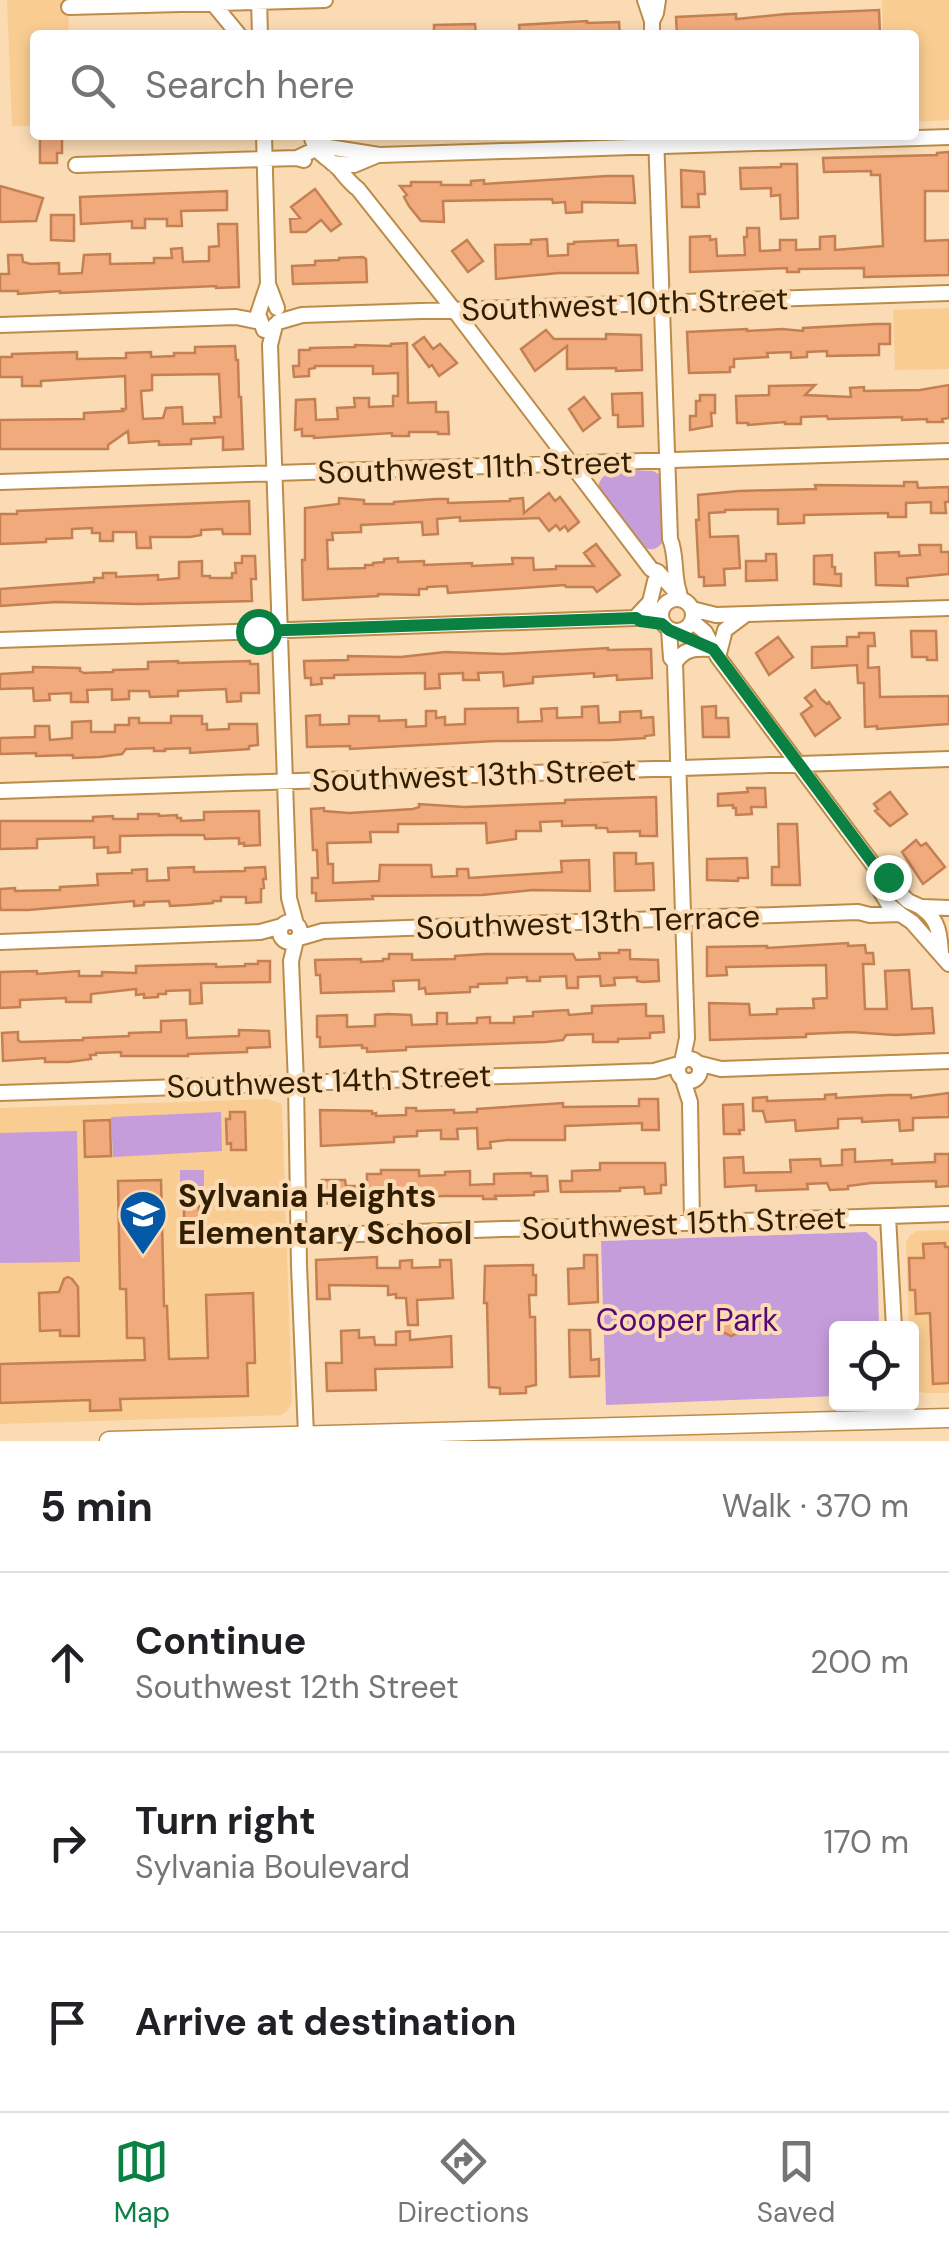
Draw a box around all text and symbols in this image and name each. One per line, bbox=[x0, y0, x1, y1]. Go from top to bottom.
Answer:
search box bbox=[30, 30, 919, 140]
icon: search bbox=[65, 58, 120, 113]
text: Search here bbox=[145, 60, 355, 110]
street label: Southwest 10th Street bbox=[461, 277, 789, 331]
street label: Southwest 11th Street bbox=[317, 441, 633, 493]
route start bbox=[236, 609, 282, 655]
street label: Southwest 13th Street bbox=[311, 748, 637, 802]
route end bbox=[866, 855, 912, 901]
street label: Southwest 13th Terrace bbox=[415, 895, 761, 949]
street label: Southwest 14th Street bbox=[166, 1054, 492, 1108]
place label: Sylvania Heights Elementary School bbox=[178, 1175, 472, 1254]
school or university icon: Sylvania Heights Elementary School bbox=[117, 1188, 169, 1256]
street label: Southwest 15th Street bbox=[521, 1196, 847, 1250]
park label: Cooper Park bbox=[596, 1299, 778, 1341]
map controls bbox=[829, 1321, 919, 1411]
button: locate bbox=[829, 1321, 919, 1411]
text: 5 min bbox=[40, 1479, 153, 1534]
text: Walk · 370 m bbox=[722, 1485, 909, 1527]
text: Continue bbox=[135, 1616, 306, 1666]
icon: ahead bbox=[40, 1635, 95, 1690]
text: 200 m bbox=[810, 1641, 909, 1683]
text: Southwest 12th Street bbox=[135, 1666, 459, 1708]
text: Turn right bbox=[135, 1796, 316, 1846]
icon: right bbox=[40, 1815, 95, 1870]
text: 170 m bbox=[823, 1821, 909, 1863]
text: Sylvania Boulevard bbox=[135, 1846, 410, 1888]
icon: arrive bbox=[40, 1995, 95, 2050]
text: Arrive at destination bbox=[135, 1997, 517, 2047]
tab: Map bbox=[114, 2134, 170, 2231]
tab: Directions bbox=[398, 2134, 529, 2231]
tab: Saved bbox=[757, 2134, 835, 2231]

